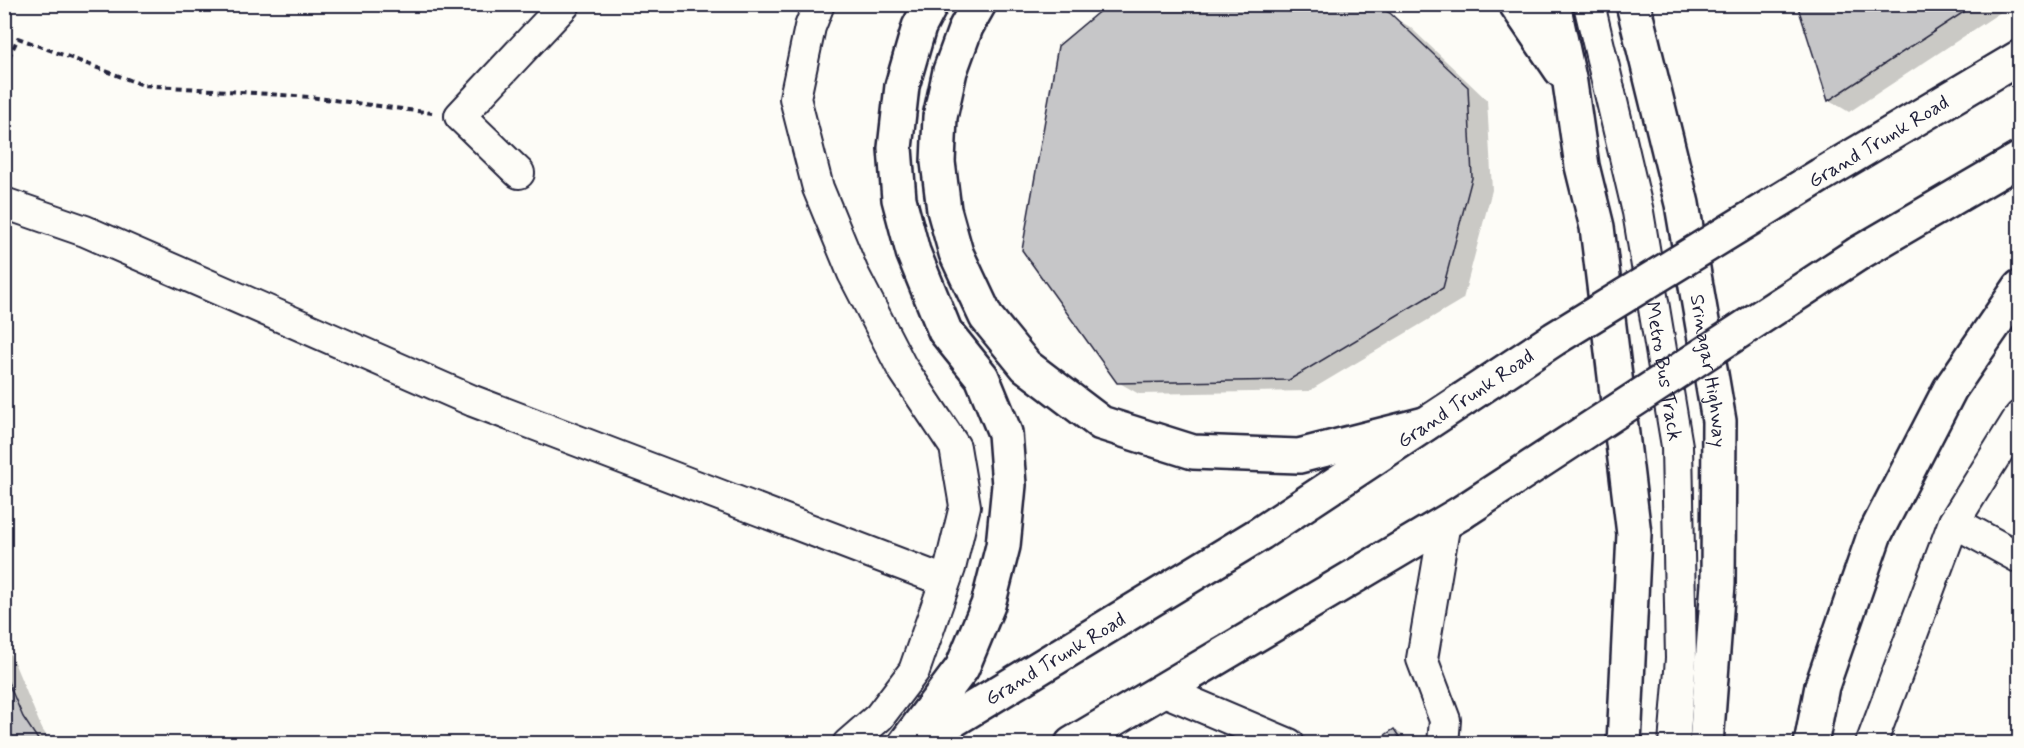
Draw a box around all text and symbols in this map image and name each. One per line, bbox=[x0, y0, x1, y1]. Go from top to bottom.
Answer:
street label: Grand Trunk Road bbox=[1803, 90, 1954, 195]
street label: Srinagar Highway bbox=[1683, 292, 1732, 448]
street label: Metro Bus Track bbox=[1638, 300, 1688, 443]
street label: Grand Trunk Road bbox=[1392, 343, 1540, 455]
street label: Grand Trunk Road bbox=[980, 607, 1131, 713]

